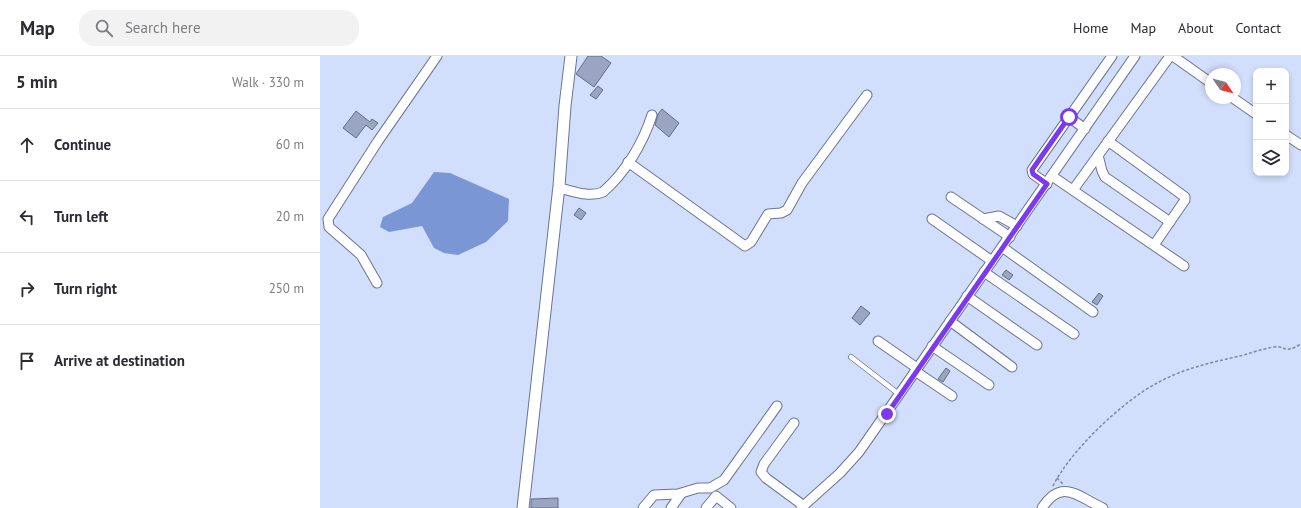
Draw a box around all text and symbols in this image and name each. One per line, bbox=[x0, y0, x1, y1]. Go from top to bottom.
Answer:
search box bbox=[79, 10, 359, 46]
text: Map bbox=[20, 16, 55, 40]
icon: search bbox=[93, 17, 115, 39]
text: Search here bbox=[125, 18, 201, 37]
text: Home bbox=[1073, 19, 1108, 37]
text: Map bbox=[1130, 19, 1156, 37]
text: About bbox=[1178, 19, 1214, 37]
text: Contact bbox=[1236, 19, 1281, 37]
north arrow bbox=[1205, 68, 1241, 104]
map controls bbox=[1253, 68, 1289, 176]
button: + bbox=[1253, 68, 1289, 104]
text: 5 min bbox=[16, 71, 57, 93]
text: Walk · 330 m bbox=[232, 74, 304, 91]
button: − bbox=[1253, 104, 1289, 140]
route start bbox=[1060, 108, 1078, 126]
icon: ahead bbox=[16, 134, 38, 156]
text: Continue bbox=[54, 135, 111, 154]
text: 60 m bbox=[276, 136, 304, 153]
button: layers bbox=[1253, 140, 1289, 176]
icon: left bbox=[16, 206, 38, 228]
text: Turn left bbox=[54, 207, 108, 226]
text: 20 m bbox=[276, 208, 304, 225]
icon: right bbox=[16, 278, 38, 300]
text: Turn right bbox=[54, 279, 117, 298]
text: 250 m bbox=[269, 280, 304, 297]
icon: arrive bbox=[16, 350, 38, 372]
text: Arrive at destination bbox=[54, 351, 185, 370]
route end bbox=[878, 405, 896, 423]

